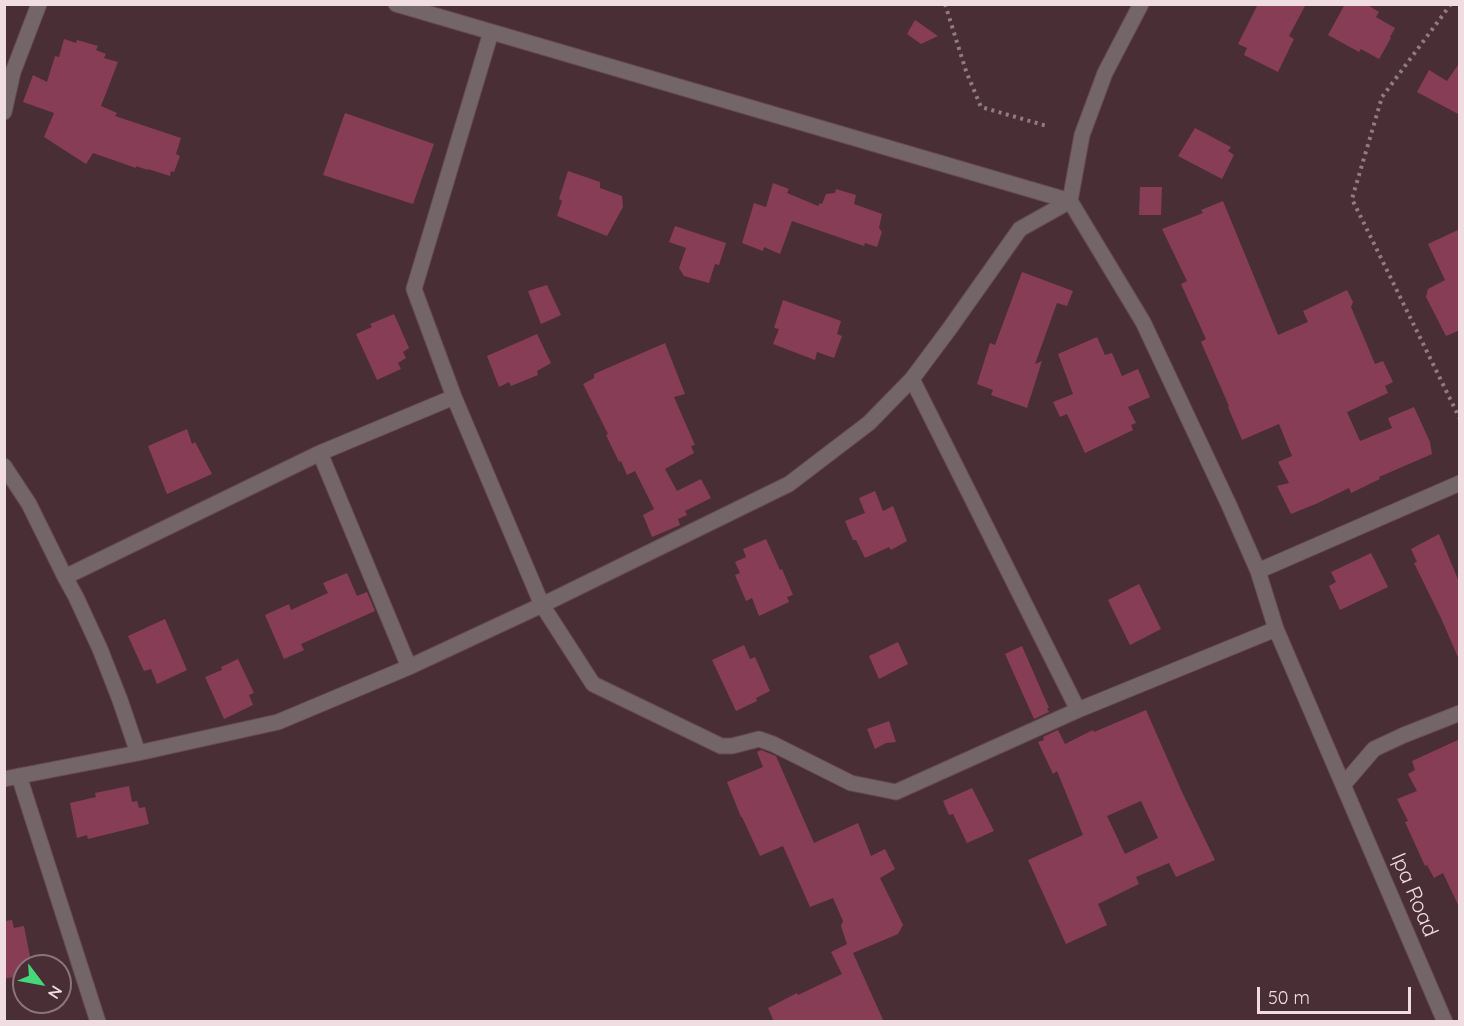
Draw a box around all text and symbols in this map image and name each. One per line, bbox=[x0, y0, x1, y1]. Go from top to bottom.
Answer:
street label: Ipa Road bbox=[1385, 849, 1443, 941]
north arrow bbox=[12, 954, 72, 1014]
scale bar bbox=[1260, 975, 1414, 1013]
text: N bbox=[44, 982, 67, 1003]
text: 50 m bbox=[1268, 986, 1310, 1009]

